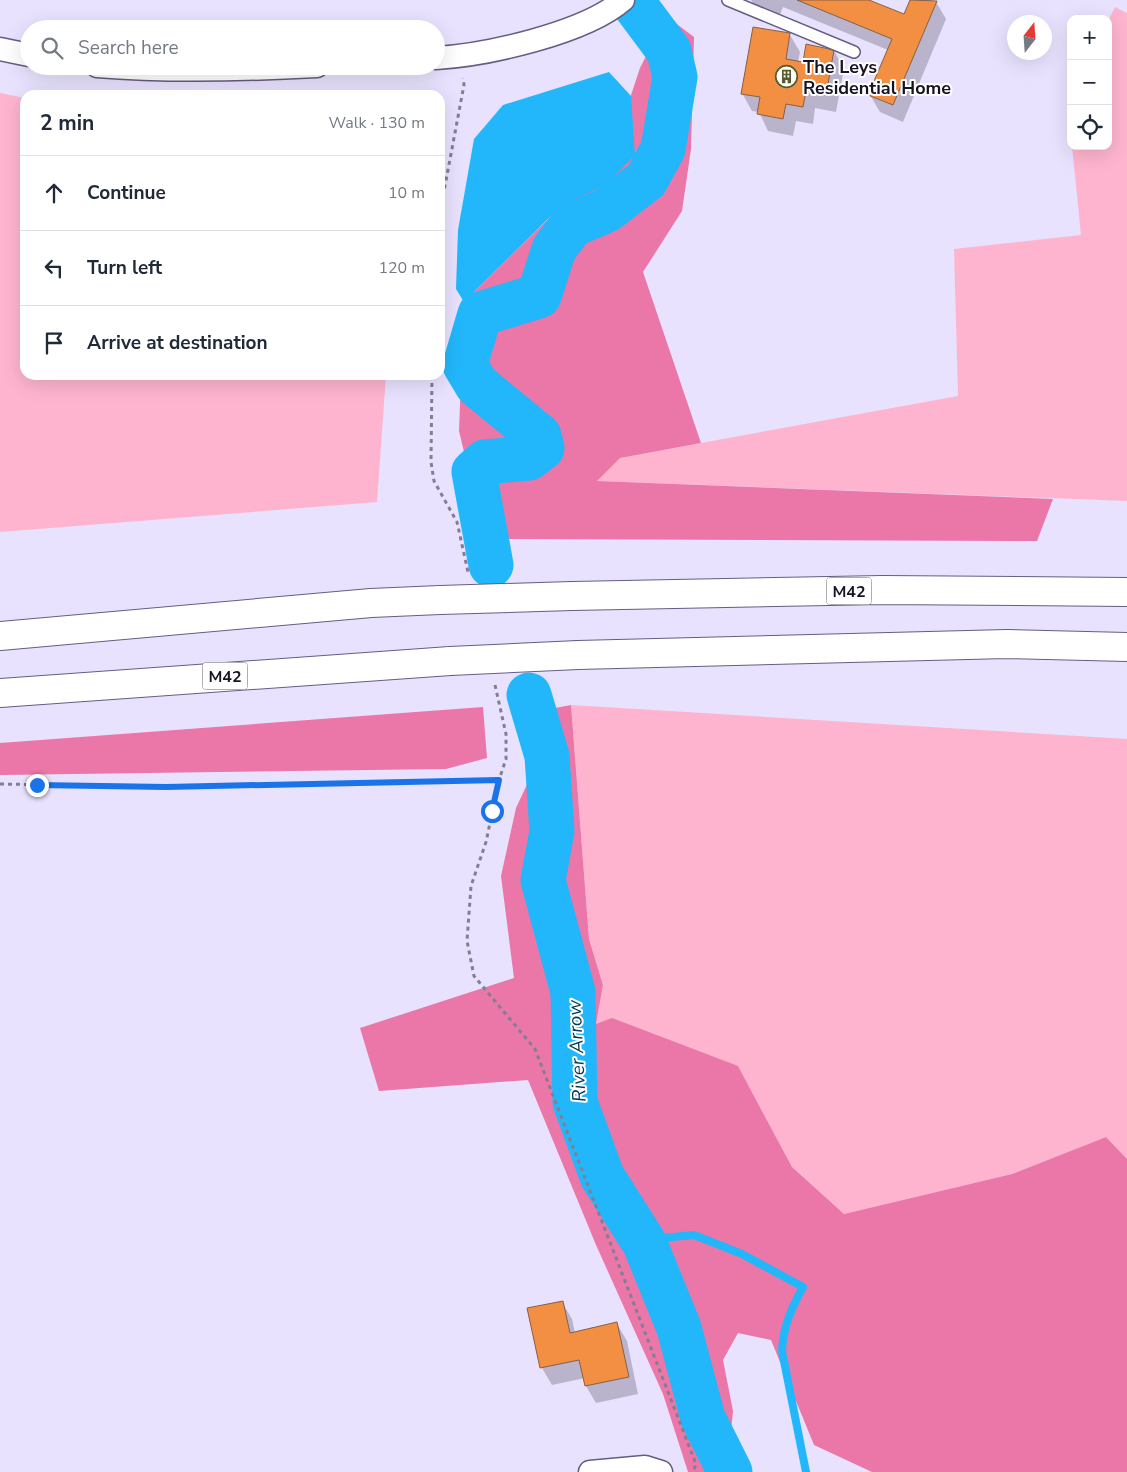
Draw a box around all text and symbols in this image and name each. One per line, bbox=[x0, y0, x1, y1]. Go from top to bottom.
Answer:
north arrow bbox=[1007, 15, 1052, 60]
map controls bbox=[1067, 15, 1112, 150]
button: + bbox=[1067, 15, 1112, 60]
search box bbox=[20, 20, 445, 75]
icon: search bbox=[38, 34, 66, 62]
text: Search here bbox=[78, 35, 179, 61]
place label: The Leys Residential Home bbox=[803, 55, 951, 100]
button: − bbox=[1067, 60, 1112, 105]
building icon: The Leys Residential Home bbox=[775, 65, 799, 89]
button: locate bbox=[1067, 105, 1112, 150]
text: 2 min bbox=[40, 109, 94, 137]
text: Walk · 130 m bbox=[329, 112, 425, 134]
icon: ahead bbox=[40, 179, 68, 207]
text: Continue bbox=[87, 180, 166, 206]
text: 10 m bbox=[388, 182, 425, 204]
icon: left bbox=[40, 254, 68, 282]
text: Turn left bbox=[87, 255, 162, 281]
text: 120 m bbox=[378, 257, 425, 279]
icon: arrive bbox=[40, 329, 68, 357]
text: Arrive at destination bbox=[87, 330, 268, 356]
road number: M42 bbox=[826, 578, 872, 604]
road number: M42 bbox=[202, 662, 248, 689]
route end bbox=[26, 774, 49, 797]
route start bbox=[481, 800, 504, 823]
water label: River Arrow bbox=[561, 998, 593, 1103]

